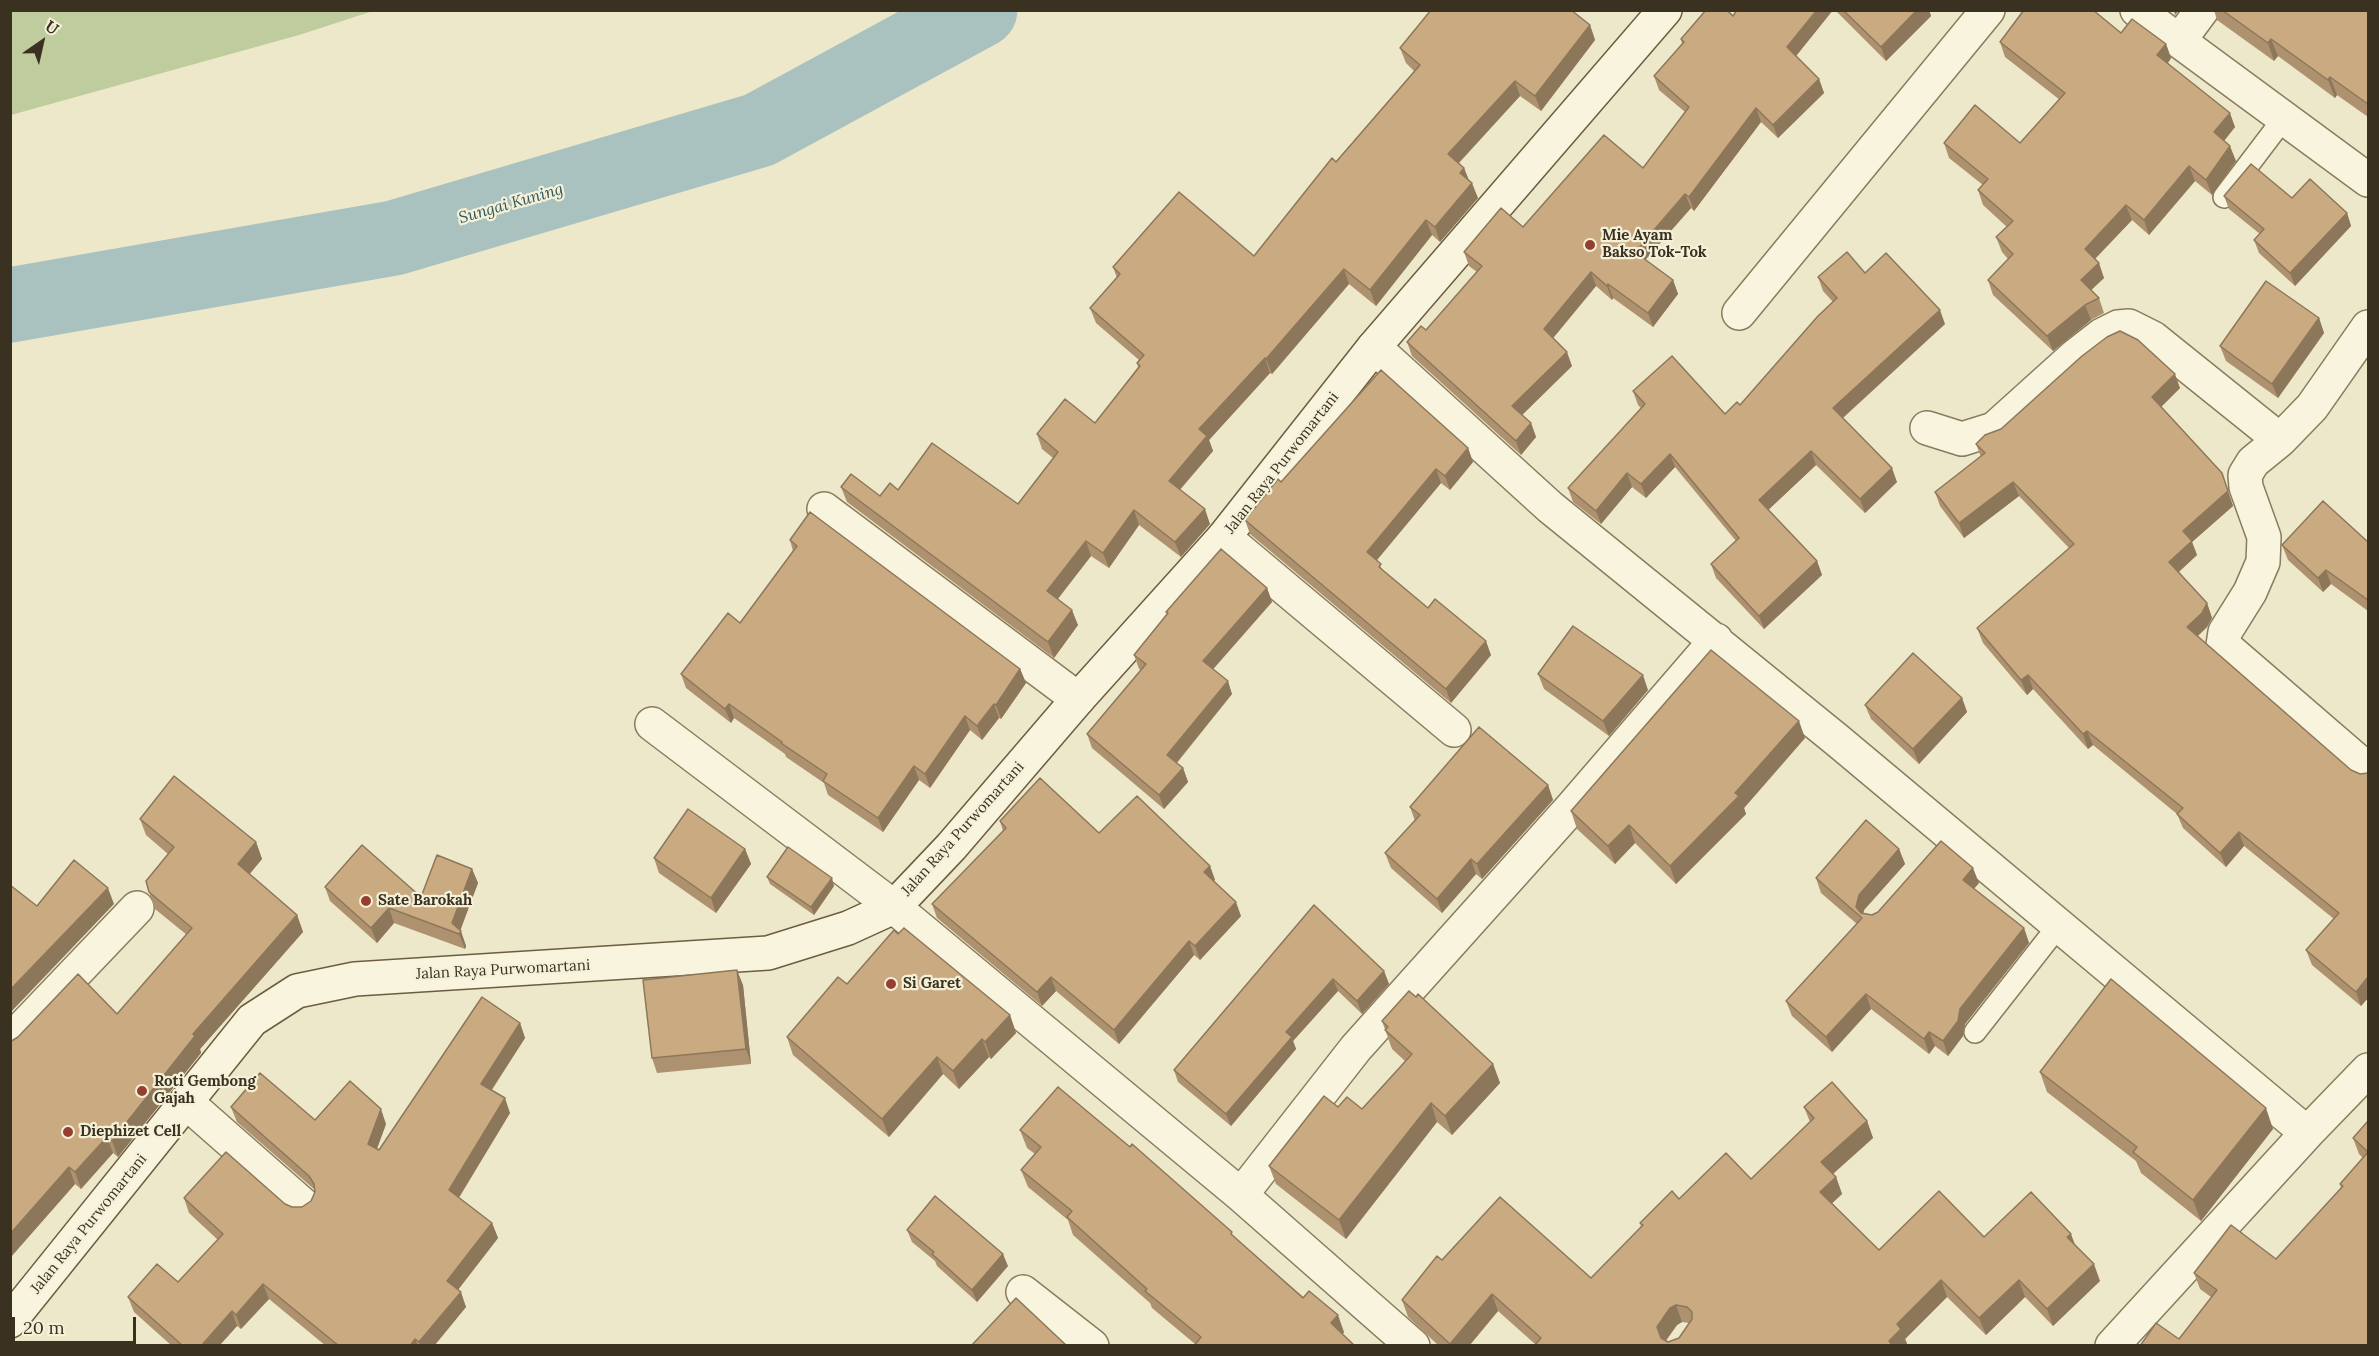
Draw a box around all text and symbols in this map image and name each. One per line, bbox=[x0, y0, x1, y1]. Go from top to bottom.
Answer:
north arrow bbox=[12, 12, 72, 72]
text: U bbox=[41, 15, 63, 39]
water label: Sungai Kuning bbox=[457, 180, 565, 228]
place label: Mie Ayam Bakso Tok-Tok bbox=[1602, 227, 1707, 262]
marker: Mie Ayam Bakso Tok-Tok bbox=[1583, 238, 1597, 252]
street label: Jalan Raya Purwomartani bbox=[1221, 389, 1343, 537]
street label: Jalan Raya Purwomartani bbox=[898, 758, 1028, 900]
place label: Sate Barokah bbox=[378, 892, 472, 910]
marker: Sate Barokah bbox=[359, 894, 373, 908]
street label: Jalan Raya Purwomartani bbox=[415, 956, 591, 984]
place label: Si Garet bbox=[903, 975, 961, 993]
marker: Si Garet bbox=[884, 977, 898, 991]
place label: Roti Gembong Gajah bbox=[154, 1073, 256, 1108]
marker: Roti Gembong Gajah bbox=[135, 1084, 149, 1098]
place label: Diephizet Cell bbox=[80, 1123, 181, 1141]
marker: Diephizet Cell bbox=[61, 1125, 75, 1139]
street label: Jalan Raya Purwomartani bbox=[27, 1151, 151, 1297]
scale bar bbox=[15, 1305, 140, 1343]
text: 20 m bbox=[23, 1316, 65, 1339]

